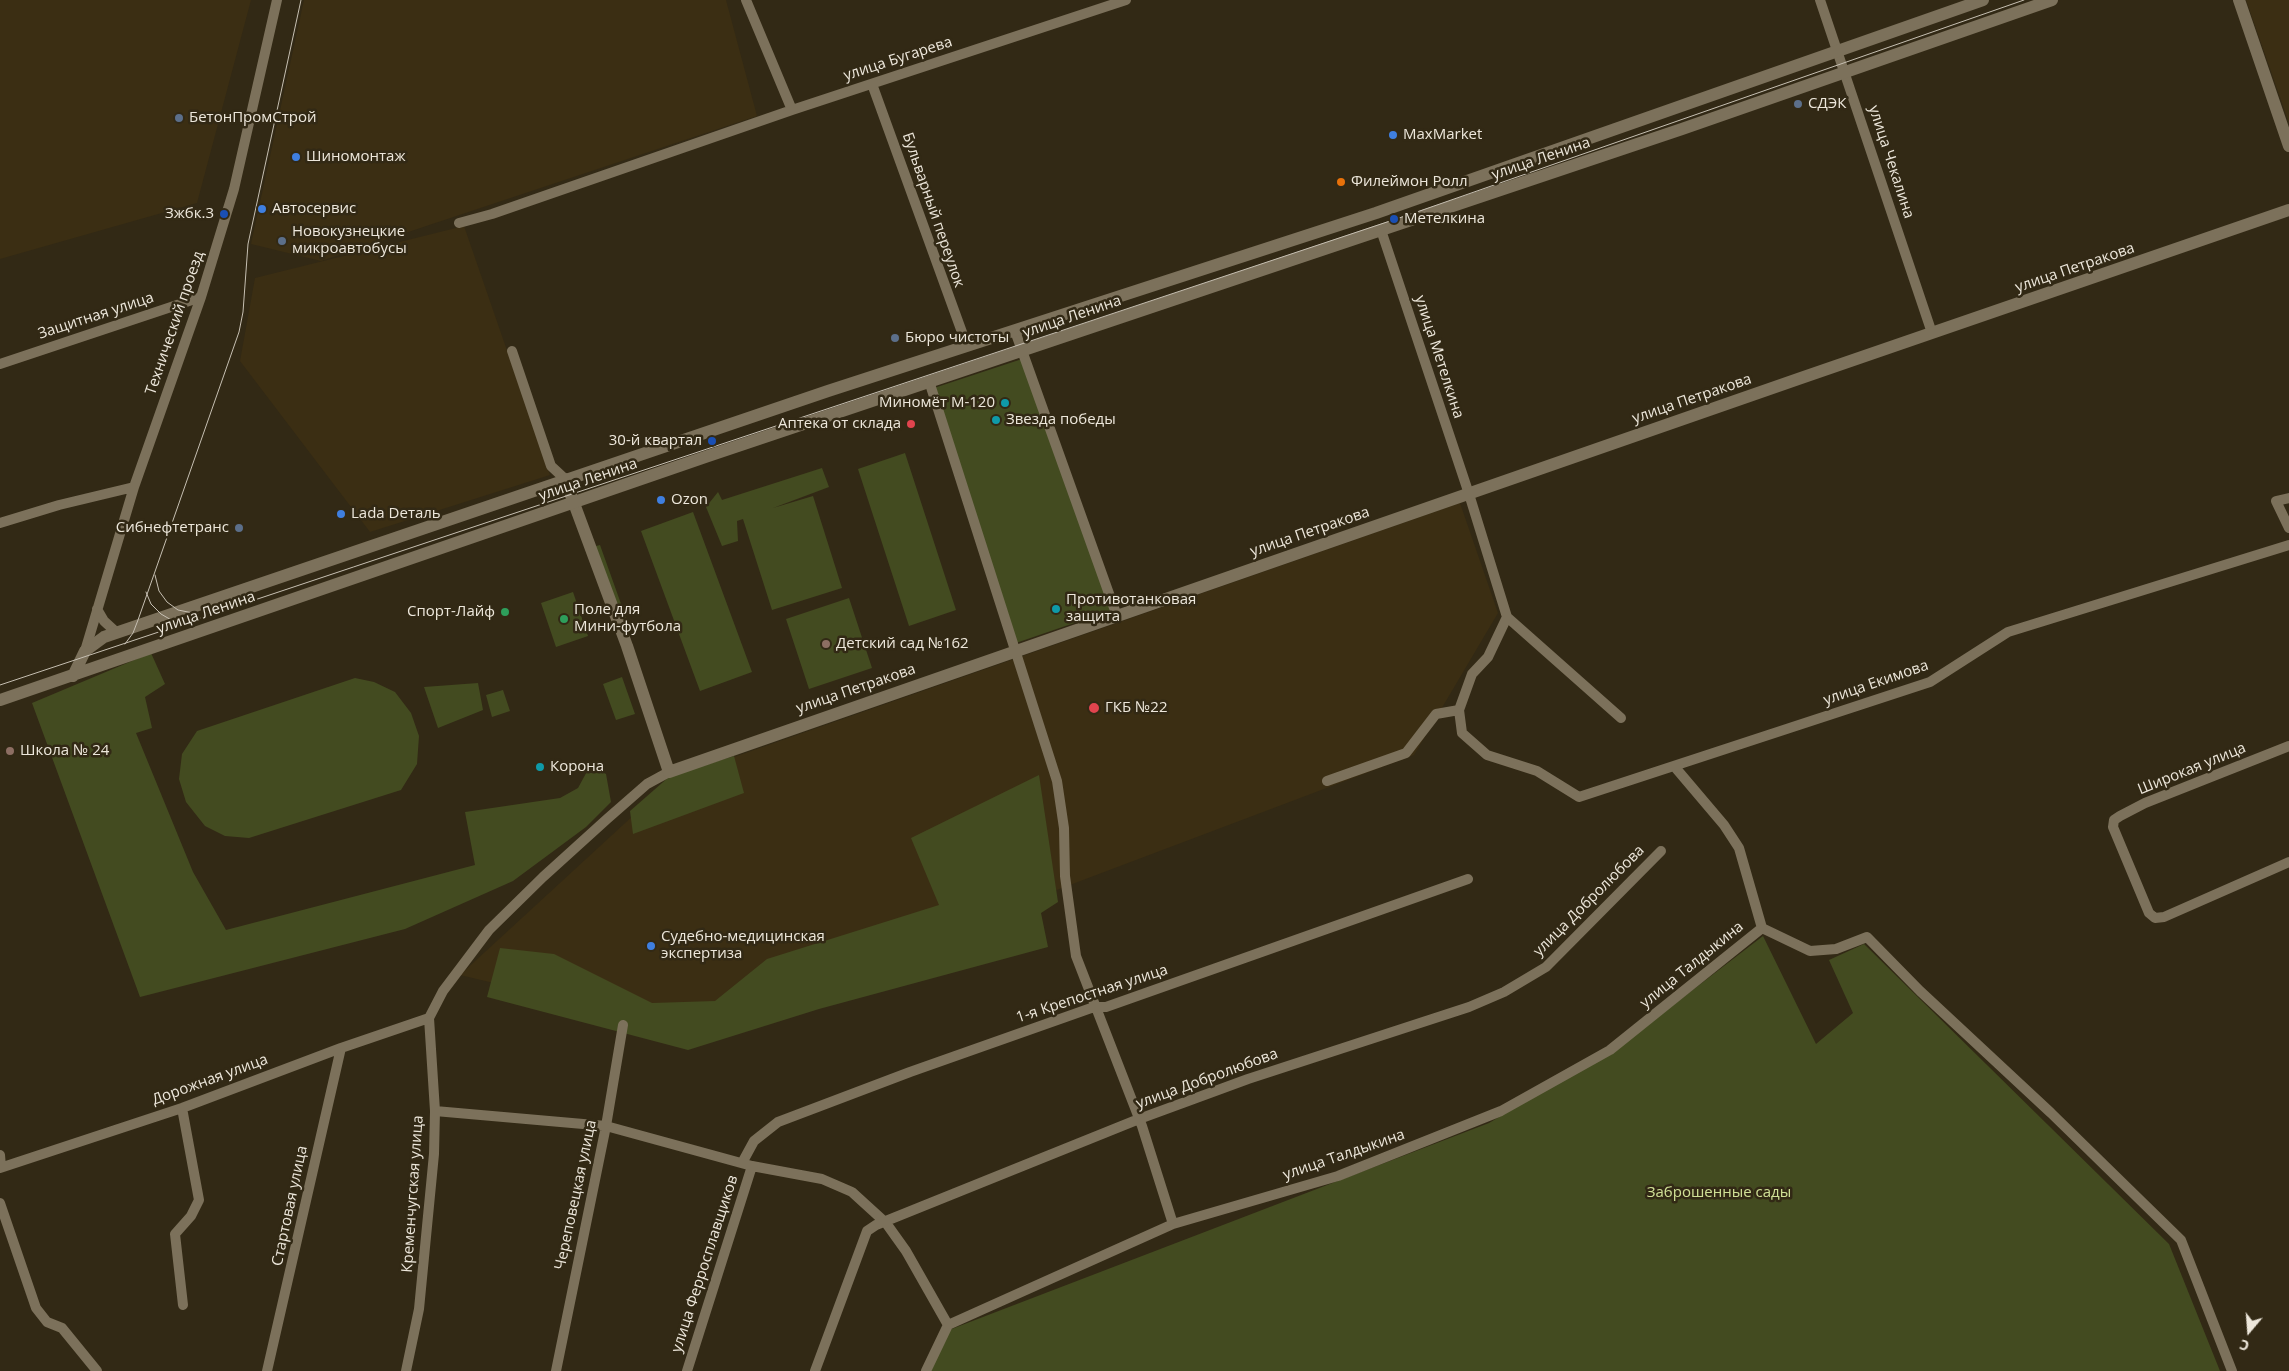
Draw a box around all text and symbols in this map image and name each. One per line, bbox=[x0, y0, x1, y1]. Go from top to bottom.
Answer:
street label: улица Бугарева bbox=[841, 33, 955, 85]
place label: СДЭК bbox=[1808, 95, 1846, 113]
marker: СДЭК bbox=[1792, 98, 1804, 110]
street label: улица Чекалина bbox=[1864, 103, 1918, 221]
place label: БетонПромСтрой bbox=[189, 109, 317, 127]
marker: БетонПромСтрой bbox=[173, 112, 185, 124]
place label: MaxMarket bbox=[1403, 126, 1482, 144]
marker: MaxMarket bbox=[1387, 129, 1399, 141]
street label: Бульварный переулок bbox=[898, 130, 968, 290]
street label: улица Ленина bbox=[1489, 134, 1593, 184]
place label: Шиномонтаж bbox=[306, 148, 405, 166]
marker: Шиномонтаж bbox=[290, 151, 302, 163]
place label: Филеймон Ролл bbox=[1351, 173, 1468, 191]
marker: Филеймон Ролл bbox=[1335, 176, 1347, 188]
place label: Автосервис bbox=[272, 200, 356, 218]
marker: Автосервис bbox=[256, 203, 268, 215]
place label: Зжбк.3 bbox=[165, 205, 214, 223]
marker: Зжбк.3 bbox=[218, 208, 230, 220]
place label: Метелкина bbox=[1404, 210, 1485, 228]
marker: Метелкина bbox=[1388, 213, 1400, 225]
place label: Новокузнецкие микроавтобусы bbox=[292, 223, 407, 258]
marker: Новокузнецкие микроавтобусы bbox=[276, 235, 288, 247]
street label: улица Петракова bbox=[2013, 239, 2137, 297]
street label: Технический проезд bbox=[142, 249, 208, 397]
street label: Защитная улица bbox=[36, 289, 156, 343]
street label: улица Ленина bbox=[1020, 292, 1124, 342]
street label: улица Метелкина bbox=[1411, 293, 1467, 421]
place label: Бюро чистоты bbox=[905, 329, 1009, 347]
marker: Бюро чистоты bbox=[889, 332, 901, 344]
street label: улица Петракова bbox=[1630, 370, 1754, 428]
place label: Миномёт М-120 bbox=[879, 394, 995, 412]
marker: Миномёт М-120 bbox=[999, 397, 1011, 409]
place label: Звезда победы bbox=[1006, 411, 1116, 429]
marker: Звезда победы bbox=[990, 414, 1002, 426]
place label: Аптека от склада bbox=[778, 415, 901, 433]
marker: Аптека от склада bbox=[905, 418, 917, 430]
place label: 30-й квартал bbox=[609, 432, 702, 450]
marker: 30-й квартал bbox=[706, 435, 718, 447]
street label: улица Ленина bbox=[536, 455, 640, 505]
place label: Ozon bbox=[671, 491, 708, 509]
marker: Ozon bbox=[655, 494, 667, 506]
street label: улица Петракова bbox=[1248, 503, 1372, 561]
place label: Lada Dеталь bbox=[351, 505, 441, 523]
marker: Lada Dеталь bbox=[335, 508, 347, 520]
place label: Сибнефтетранс bbox=[116, 519, 229, 537]
marker: Сибнефтетранс bbox=[233, 522, 245, 534]
street label: улица Ленина bbox=[154, 588, 258, 638]
place label: Противотанковая защита bbox=[1066, 591, 1196, 626]
place label: Поле для Мини-футбола bbox=[574, 601, 681, 636]
place label: Спорт-Лайф bbox=[407, 603, 495, 621]
marker: Противотанковая защита bbox=[1050, 603, 1062, 615]
marker: Спорт-Лайф bbox=[499, 606, 511, 618]
marker: Поле для Мини-футбола bbox=[558, 613, 570, 625]
place label: Детский сад №162 bbox=[836, 635, 969, 653]
marker: Детский сад №162 bbox=[820, 638, 832, 650]
street label: улица Екимова bbox=[1821, 657, 1931, 709]
street label: улица Петракова bbox=[794, 660, 918, 718]
place label: ГКБ №22 bbox=[1105, 699, 1167, 717]
marker: ГКБ №22 bbox=[1087, 701, 1101, 715]
street label: Широкая улица bbox=[2135, 739, 2249, 799]
place label: Школа № 24 bbox=[20, 742, 109, 760]
marker: Школа № 24 bbox=[4, 745, 16, 757]
place label: Корона bbox=[550, 758, 604, 776]
marker: Корона bbox=[534, 761, 546, 773]
street label: улица Добролюбова bbox=[1530, 842, 1648, 960]
street label: улица Талдыкина bbox=[1637, 918, 1747, 1012]
place label: Судебно-медицинская экспертиза bbox=[661, 928, 825, 963]
marker: Судебно-медицинская экспертиза bbox=[645, 940, 657, 952]
street label: 1-я Крепостная улица bbox=[1014, 961, 1170, 1027]
street label: улица Добролюбова bbox=[1134, 1045, 1280, 1113]
street label: Дорожная улица bbox=[150, 1051, 270, 1109]
street label: Кременчугская улица bbox=[399, 1115, 427, 1273]
street label: Череповецкая улица bbox=[551, 1118, 601, 1272]
street label: улица Талдыкина bbox=[1281, 1126, 1407, 1184]
street label: Стартовая улица bbox=[268, 1144, 312, 1268]
street label: улица Ферросплавщиков bbox=[668, 1173, 742, 1355]
park label: Заброшенные сады bbox=[1647, 1184, 1791, 1202]
north arrow bbox=[2224, 1306, 2274, 1356]
text: С bbox=[2237, 1335, 2251, 1356]

